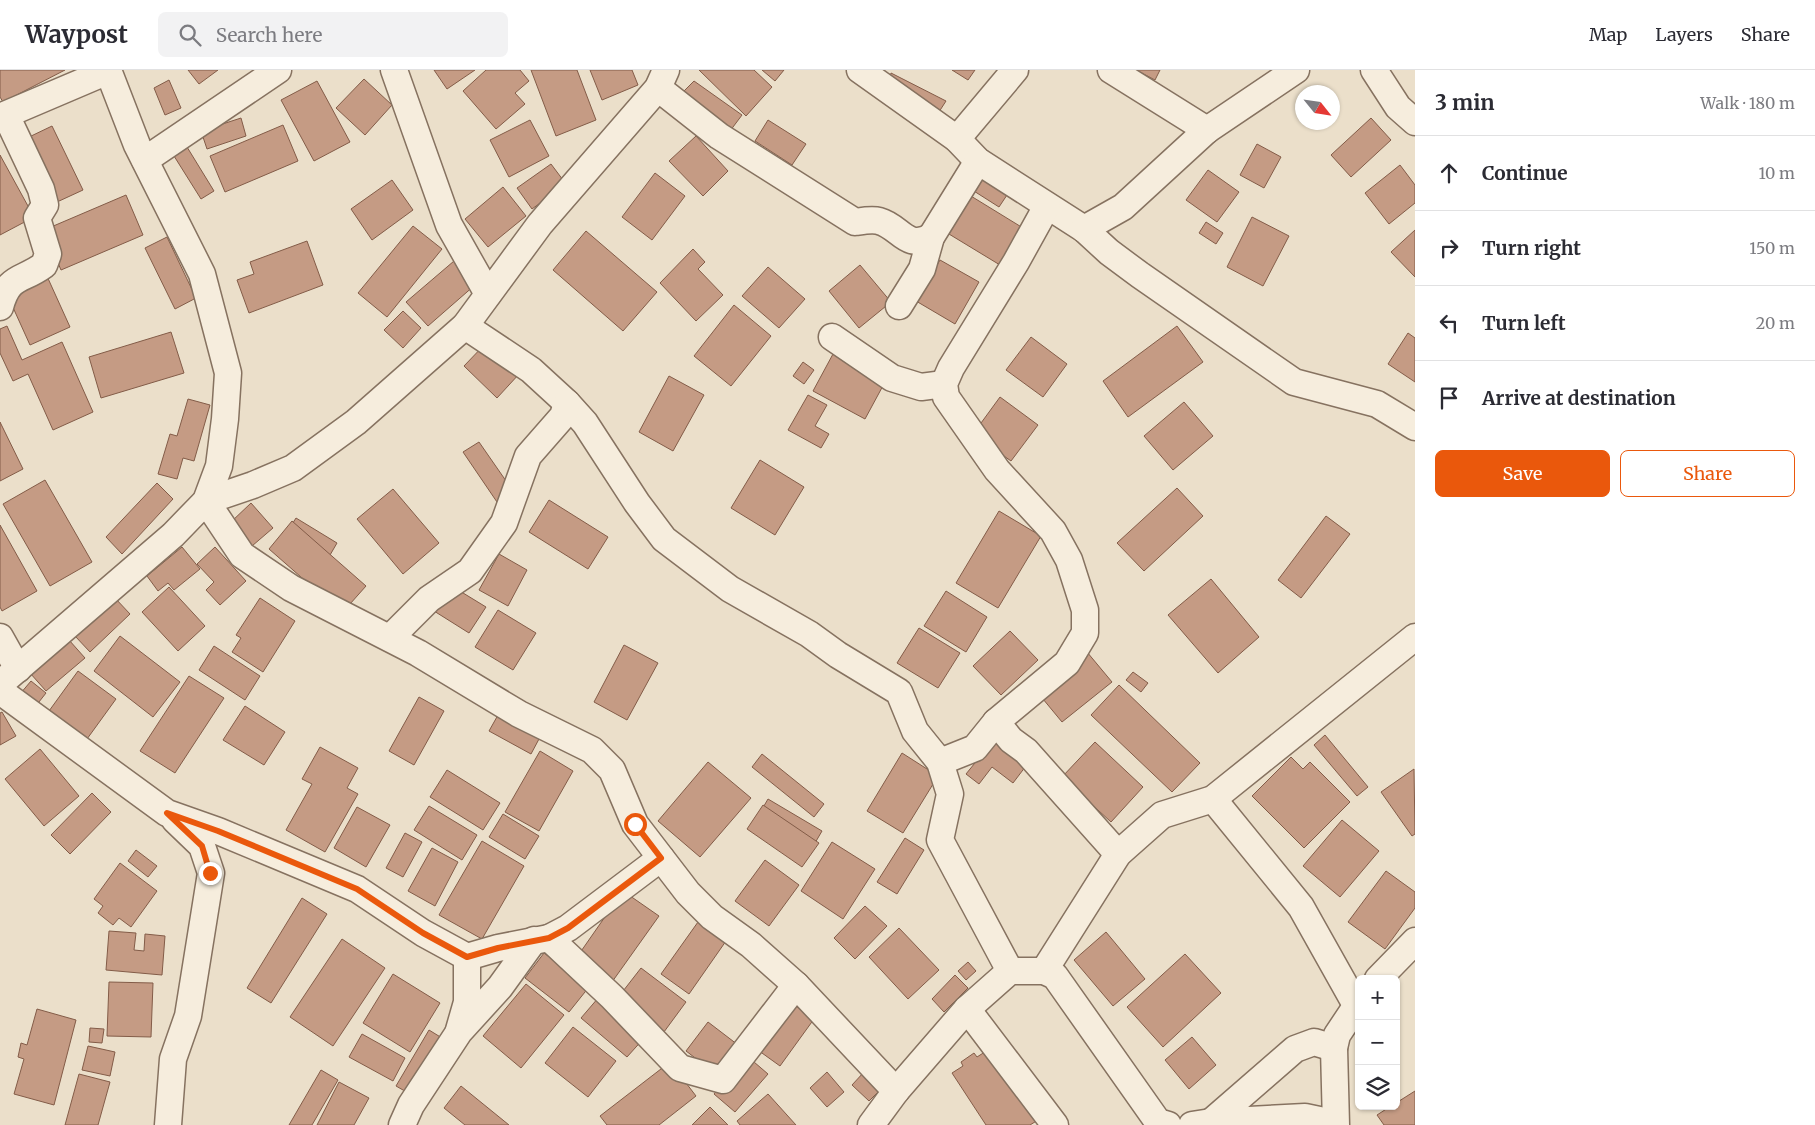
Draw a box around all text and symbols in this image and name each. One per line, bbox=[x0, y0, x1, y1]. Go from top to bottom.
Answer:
search box bbox=[158, 12, 508, 57]
text: Waypost bbox=[25, 19, 128, 50]
icon: search bbox=[176, 21, 204, 49]
text: Search here bbox=[216, 23, 322, 47]
text: Map bbox=[1589, 23, 1627, 46]
text: Layers bbox=[1655, 23, 1713, 46]
text: Share bbox=[1741, 23, 1790, 46]
north arrow bbox=[1295, 85, 1340, 130]
text: 3 min bbox=[1435, 89, 1494, 116]
text: Walk · 180 m bbox=[1700, 93, 1795, 113]
icon: ahead bbox=[1435, 159, 1463, 187]
text: Continue bbox=[1482, 161, 1568, 185]
text: 10 m bbox=[1758, 163, 1795, 183]
icon: right bbox=[1435, 234, 1463, 262]
text: Turn right bbox=[1482, 236, 1581, 260]
text: 150 m bbox=[1749, 238, 1795, 258]
icon: left bbox=[1435, 309, 1463, 337]
text: Turn left bbox=[1482, 311, 1566, 335]
text: 20 m bbox=[1756, 313, 1795, 333]
icon: arrive bbox=[1435, 384, 1463, 412]
text: Arrive at destination bbox=[1482, 386, 1676, 410]
button: Save bbox=[1435, 450, 1610, 497]
button: Share bbox=[1620, 450, 1795, 497]
route start bbox=[624, 813, 647, 836]
route end bbox=[199, 862, 222, 885]
map controls bbox=[1355, 975, 1400, 1110]
button: + bbox=[1355, 975, 1400, 1020]
button: − bbox=[1355, 1020, 1400, 1065]
button: layers bbox=[1355, 1065, 1400, 1110]

